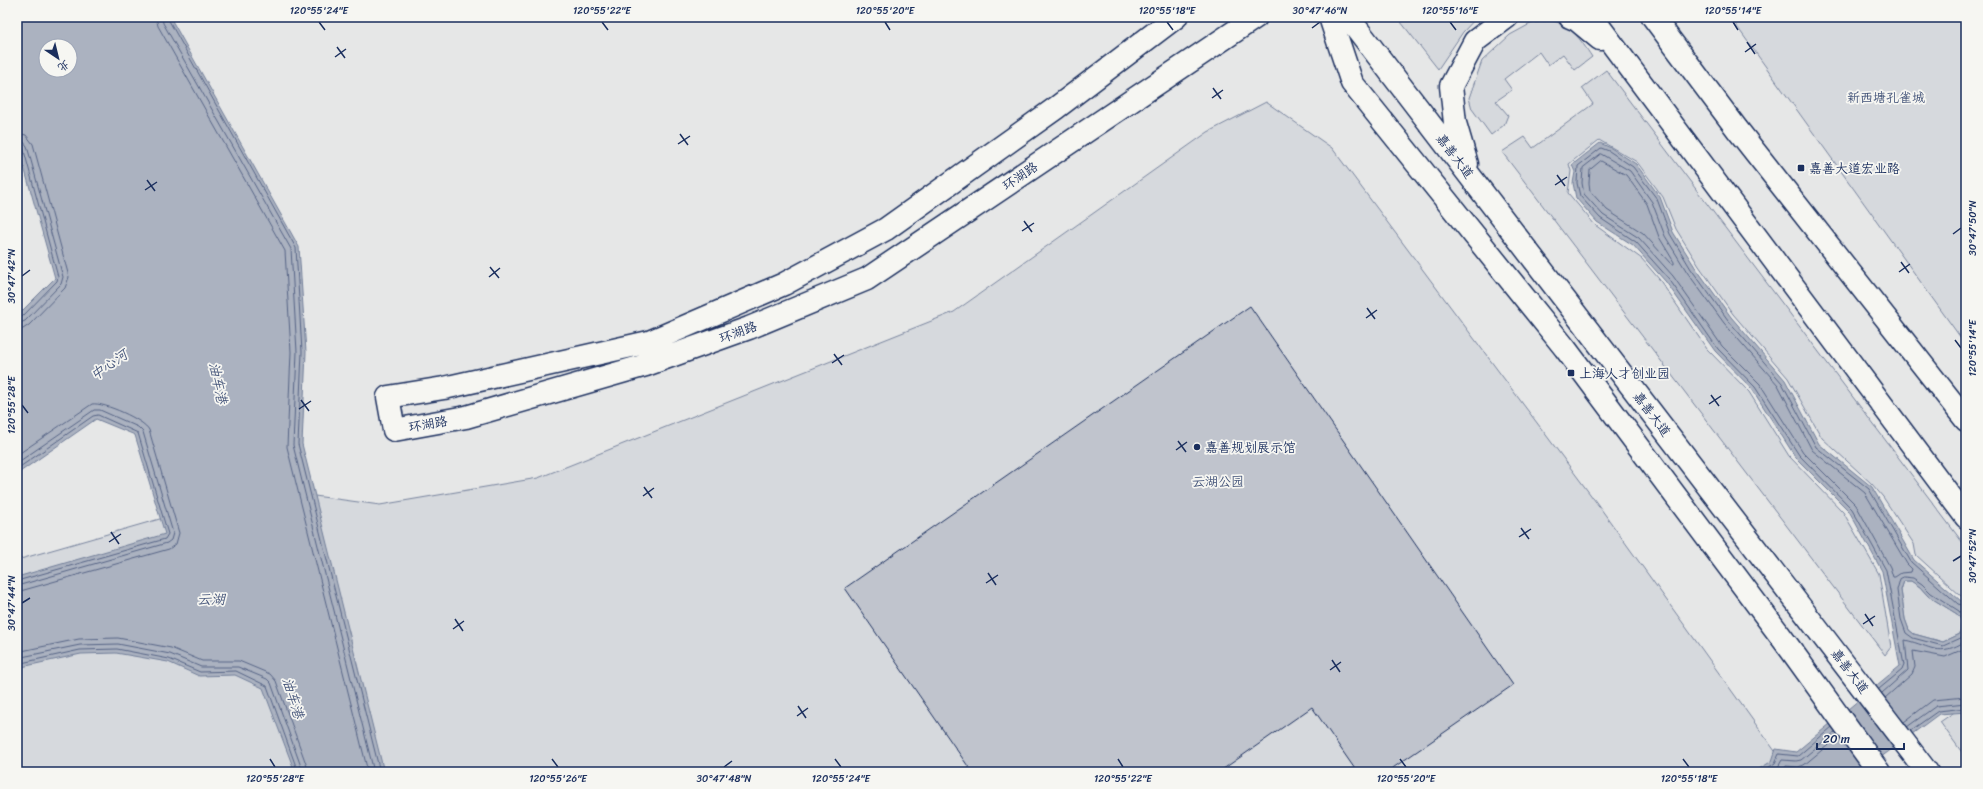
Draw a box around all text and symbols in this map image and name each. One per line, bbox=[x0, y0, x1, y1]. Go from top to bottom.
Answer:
text: 120°55'24"E bbox=[290, 2, 350, 20]
text: 120°55'22"E bbox=[573, 2, 632, 20]
text: 120°55'20"E bbox=[856, 2, 916, 20]
text: 120°55'18"E bbox=[1139, 2, 1197, 20]
text: 30°47'46"N bbox=[1293, 2, 1347, 20]
text: 120°55'16"E bbox=[1422, 2, 1480, 20]
text: 120°55'14"E bbox=[1705, 2, 1763, 20]
north arrow bbox=[38, 38, 78, 78]
text: 北 bbox=[53, 55, 73, 77]
park label: 新西塘孔雀城 bbox=[1847, 86, 1925, 109]
street label: 嘉善大道 bbox=[1430, 128, 1480, 184]
street label: 环湖路 bbox=[997, 156, 1043, 196]
place label: 嘉善大道宏业路 bbox=[1809, 157, 1900, 180]
marker: 嘉善大道宏业路 bbox=[1796, 163, 1806, 173]
text: 30°47'50"N bbox=[1964, 200, 1982, 256]
text: 30°47'42"N bbox=[3, 248, 21, 303]
street label: 环湖路 bbox=[716, 315, 760, 349]
text: 120°55'14"E bbox=[1964, 318, 1982, 376]
water label: 中心河 bbox=[85, 342, 135, 387]
water label: 油车港 bbox=[201, 360, 235, 408]
place label: 上海人才创业园 bbox=[1579, 362, 1670, 385]
marker: 上海人才创业园 bbox=[1566, 368, 1576, 378]
text: 120°55'28"E bbox=[3, 375, 21, 434]
street label: 嘉善大道 bbox=[1627, 386, 1677, 442]
street label: 环湖路 bbox=[407, 409, 449, 439]
place label: 嘉善规划展示馆 bbox=[1205, 436, 1296, 459]
marker: 嘉善规划展示馆 bbox=[1192, 442, 1202, 452]
park label: 云湖公园 bbox=[1192, 470, 1244, 493]
text: 30°47'52"N bbox=[1964, 529, 1982, 583]
text: 30°47'44"N bbox=[3, 575, 21, 631]
water label: 云湖 bbox=[197, 587, 227, 612]
street label: 嘉善大道 bbox=[1825, 643, 1875, 699]
water label: 油车港 bbox=[275, 674, 312, 724]
scale bar bbox=[1817, 725, 1904, 751]
text: 20 m bbox=[1823, 728, 1850, 750]
text: 120°55'28"E bbox=[246, 770, 305, 788]
text: 120°55'26"E bbox=[529, 770, 588, 788]
text: 30°47'48"N bbox=[696, 770, 752, 788]
text: 120°55'24"E bbox=[812, 770, 872, 788]
text: 120°55'22"E bbox=[1094, 770, 1153, 788]
text: 120°55'20"E bbox=[1377, 770, 1437, 788]
text: 120°55'18"E bbox=[1661, 770, 1719, 788]

